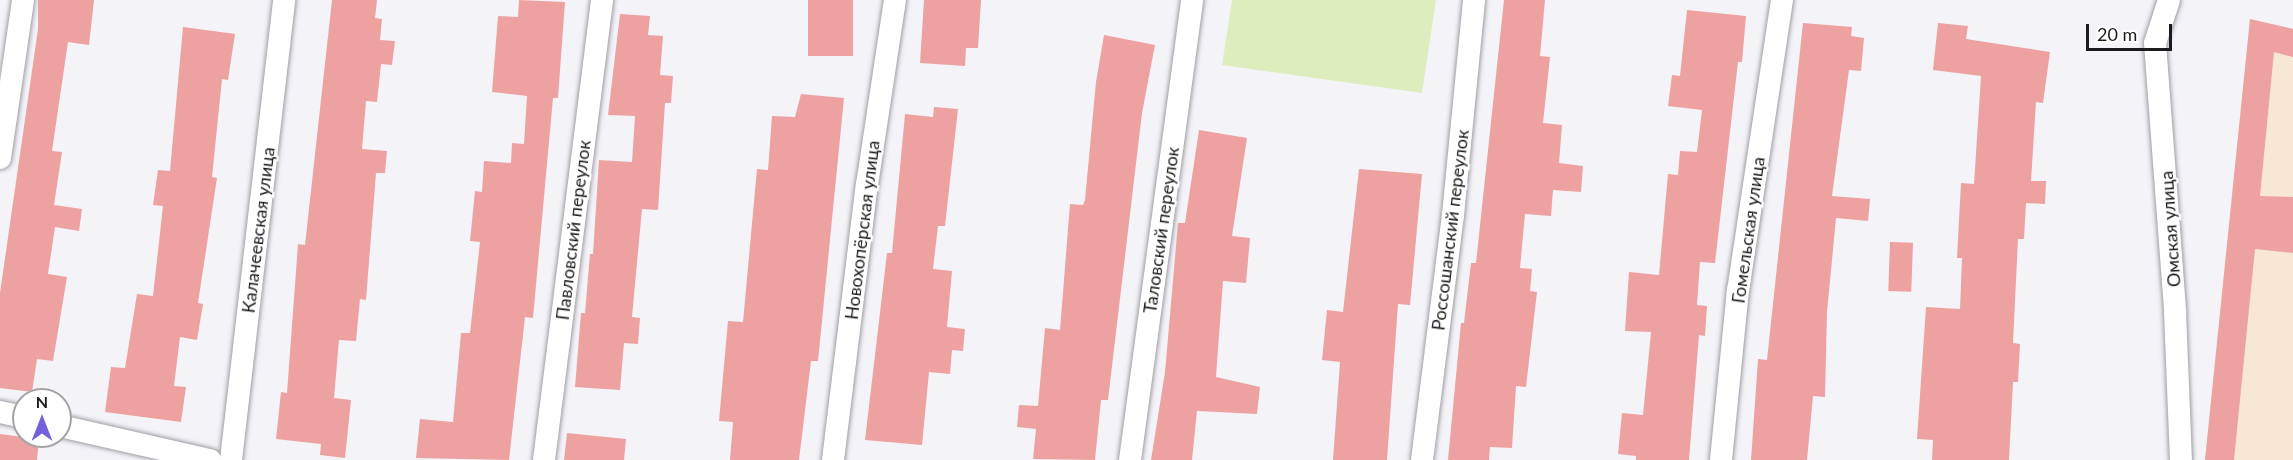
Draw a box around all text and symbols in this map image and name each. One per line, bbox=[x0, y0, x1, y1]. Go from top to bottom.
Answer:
scale bar bbox=[2089, 12, 2174, 50]
text: 20 m bbox=[2097, 23, 2137, 45]
street label: Россошанский переулок bbox=[1427, 128, 1473, 332]
street label: Павловский переулок bbox=[551, 139, 595, 321]
street label: Новохопёрская улица bbox=[840, 139, 884, 321]
street label: Таловский переулок bbox=[1139, 145, 1183, 315]
street label: Калачеевская улица bbox=[237, 146, 279, 314]
street label: Гомельская улица bbox=[1727, 155, 1769, 305]
street label: Омская улица bbox=[2155, 170, 2185, 288]
north arrow bbox=[12, 388, 72, 448]
text: N bbox=[36, 392, 48, 411]

